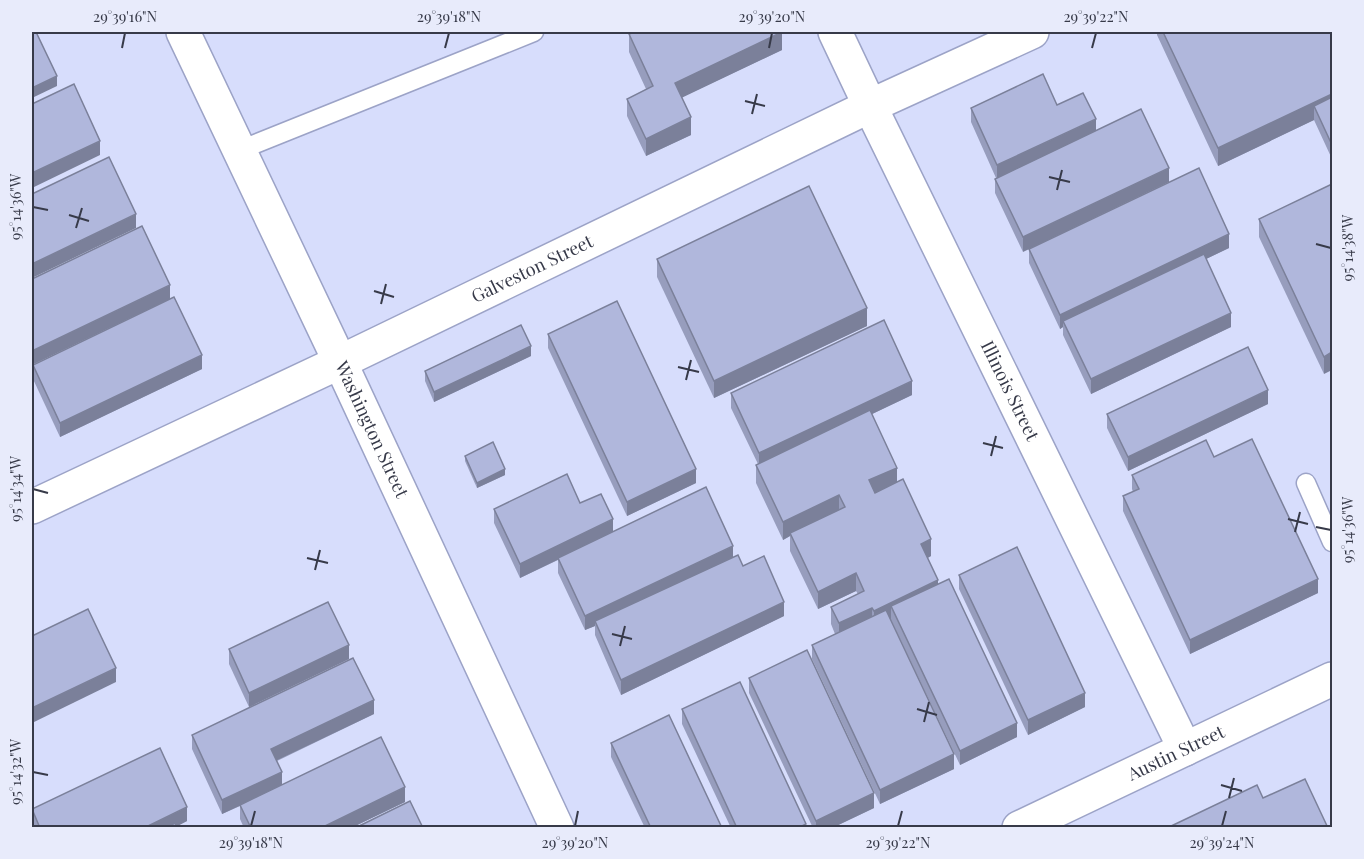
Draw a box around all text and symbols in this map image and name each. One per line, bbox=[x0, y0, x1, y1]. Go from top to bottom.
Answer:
text: 29°39'16"N bbox=[93, 6, 157, 26]
text: 29°39'18"N bbox=[417, 6, 482, 26]
text: 29°39'20"N bbox=[739, 6, 806, 26]
text: 29°39'22"N bbox=[1063, 6, 1129, 26]
text: 95°14'36"W bbox=[5, 173, 25, 240]
text: 95°14'38"W bbox=[1337, 214, 1357, 281]
street label: Galveston Street bbox=[467, 228, 597, 308]
street label: Illinois Street bbox=[976, 336, 1045, 445]
street label: Washington Street bbox=[330, 356, 415, 502]
text: 95°14'34"W bbox=[5, 456, 25, 522]
text: 95°14'36"W bbox=[1337, 496, 1357, 563]
street label: Austin Street bbox=[1122, 719, 1229, 786]
text: 95°14'32"W bbox=[5, 739, 25, 805]
text: 29°39'18"N bbox=[219, 832, 284, 852]
text: 29°39'20"N bbox=[542, 832, 609, 852]
text: 29°39'22"N bbox=[865, 832, 931, 852]
text: 29°39'24"N bbox=[1189, 832, 1255, 852]

